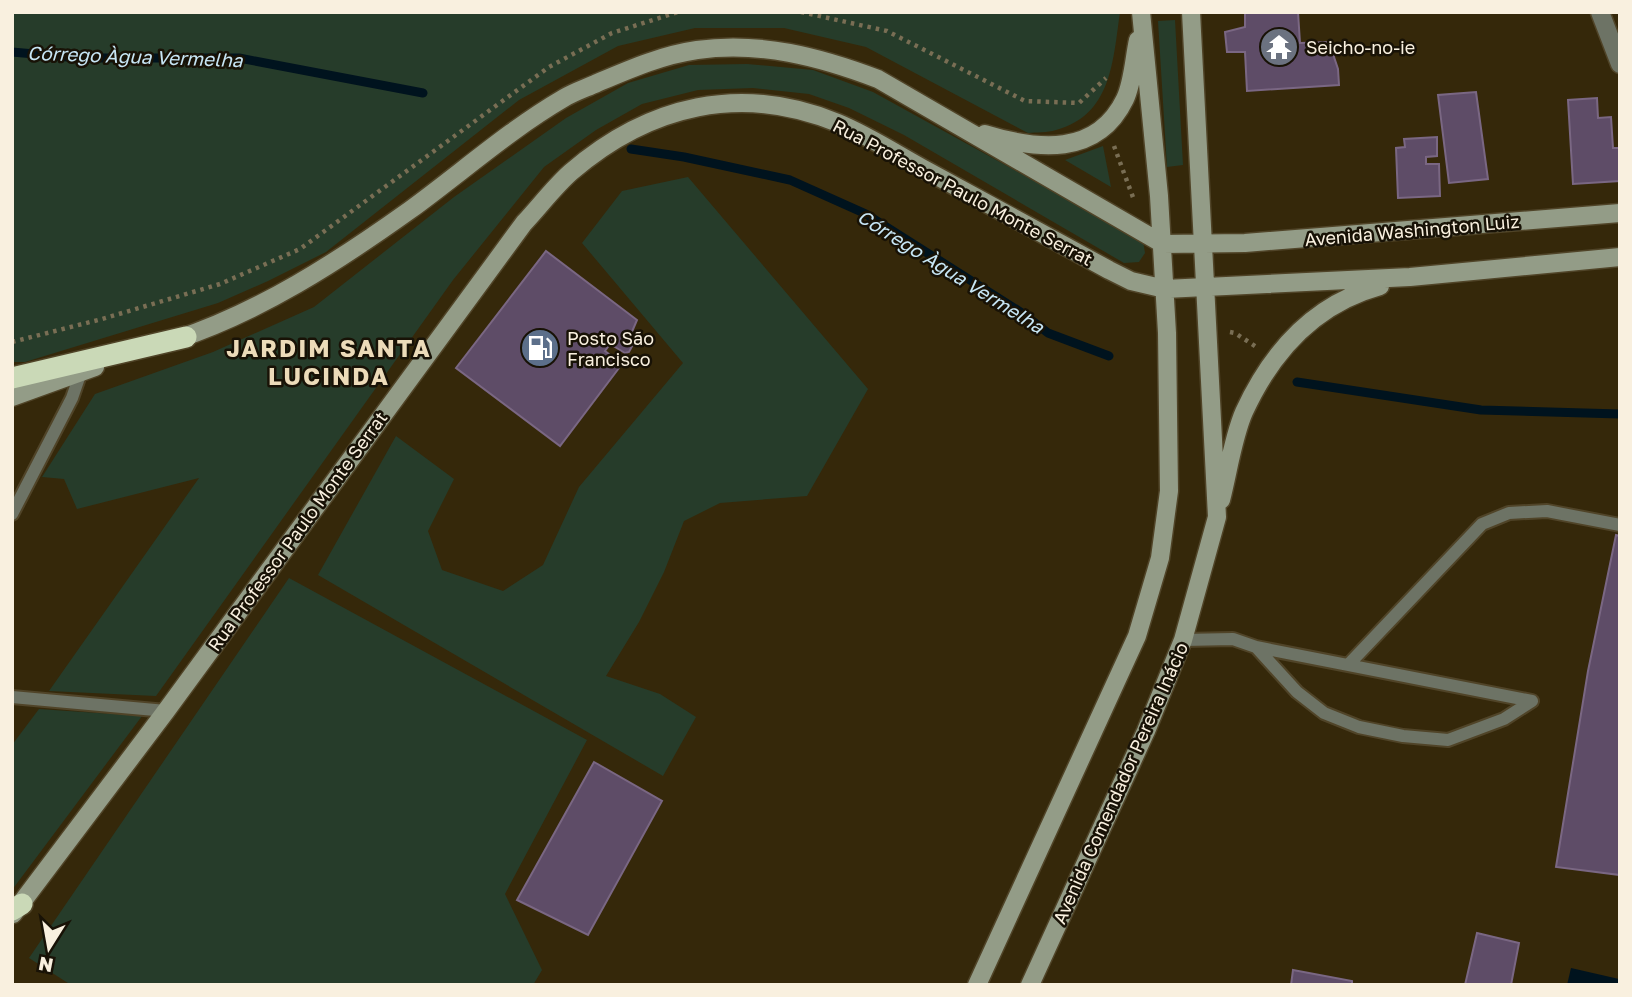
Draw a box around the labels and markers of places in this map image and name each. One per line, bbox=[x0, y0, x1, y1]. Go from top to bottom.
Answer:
temple icon: Seicho-no-ie bbox=[1258, 26, 1300, 68]
place label: Seicho-no-ie bbox=[1306, 36, 1415, 58]
fuel station icon: Posto São Francisco bbox=[519, 327, 561, 369]
place label: Posto São Francisco bbox=[567, 327, 654, 370]

